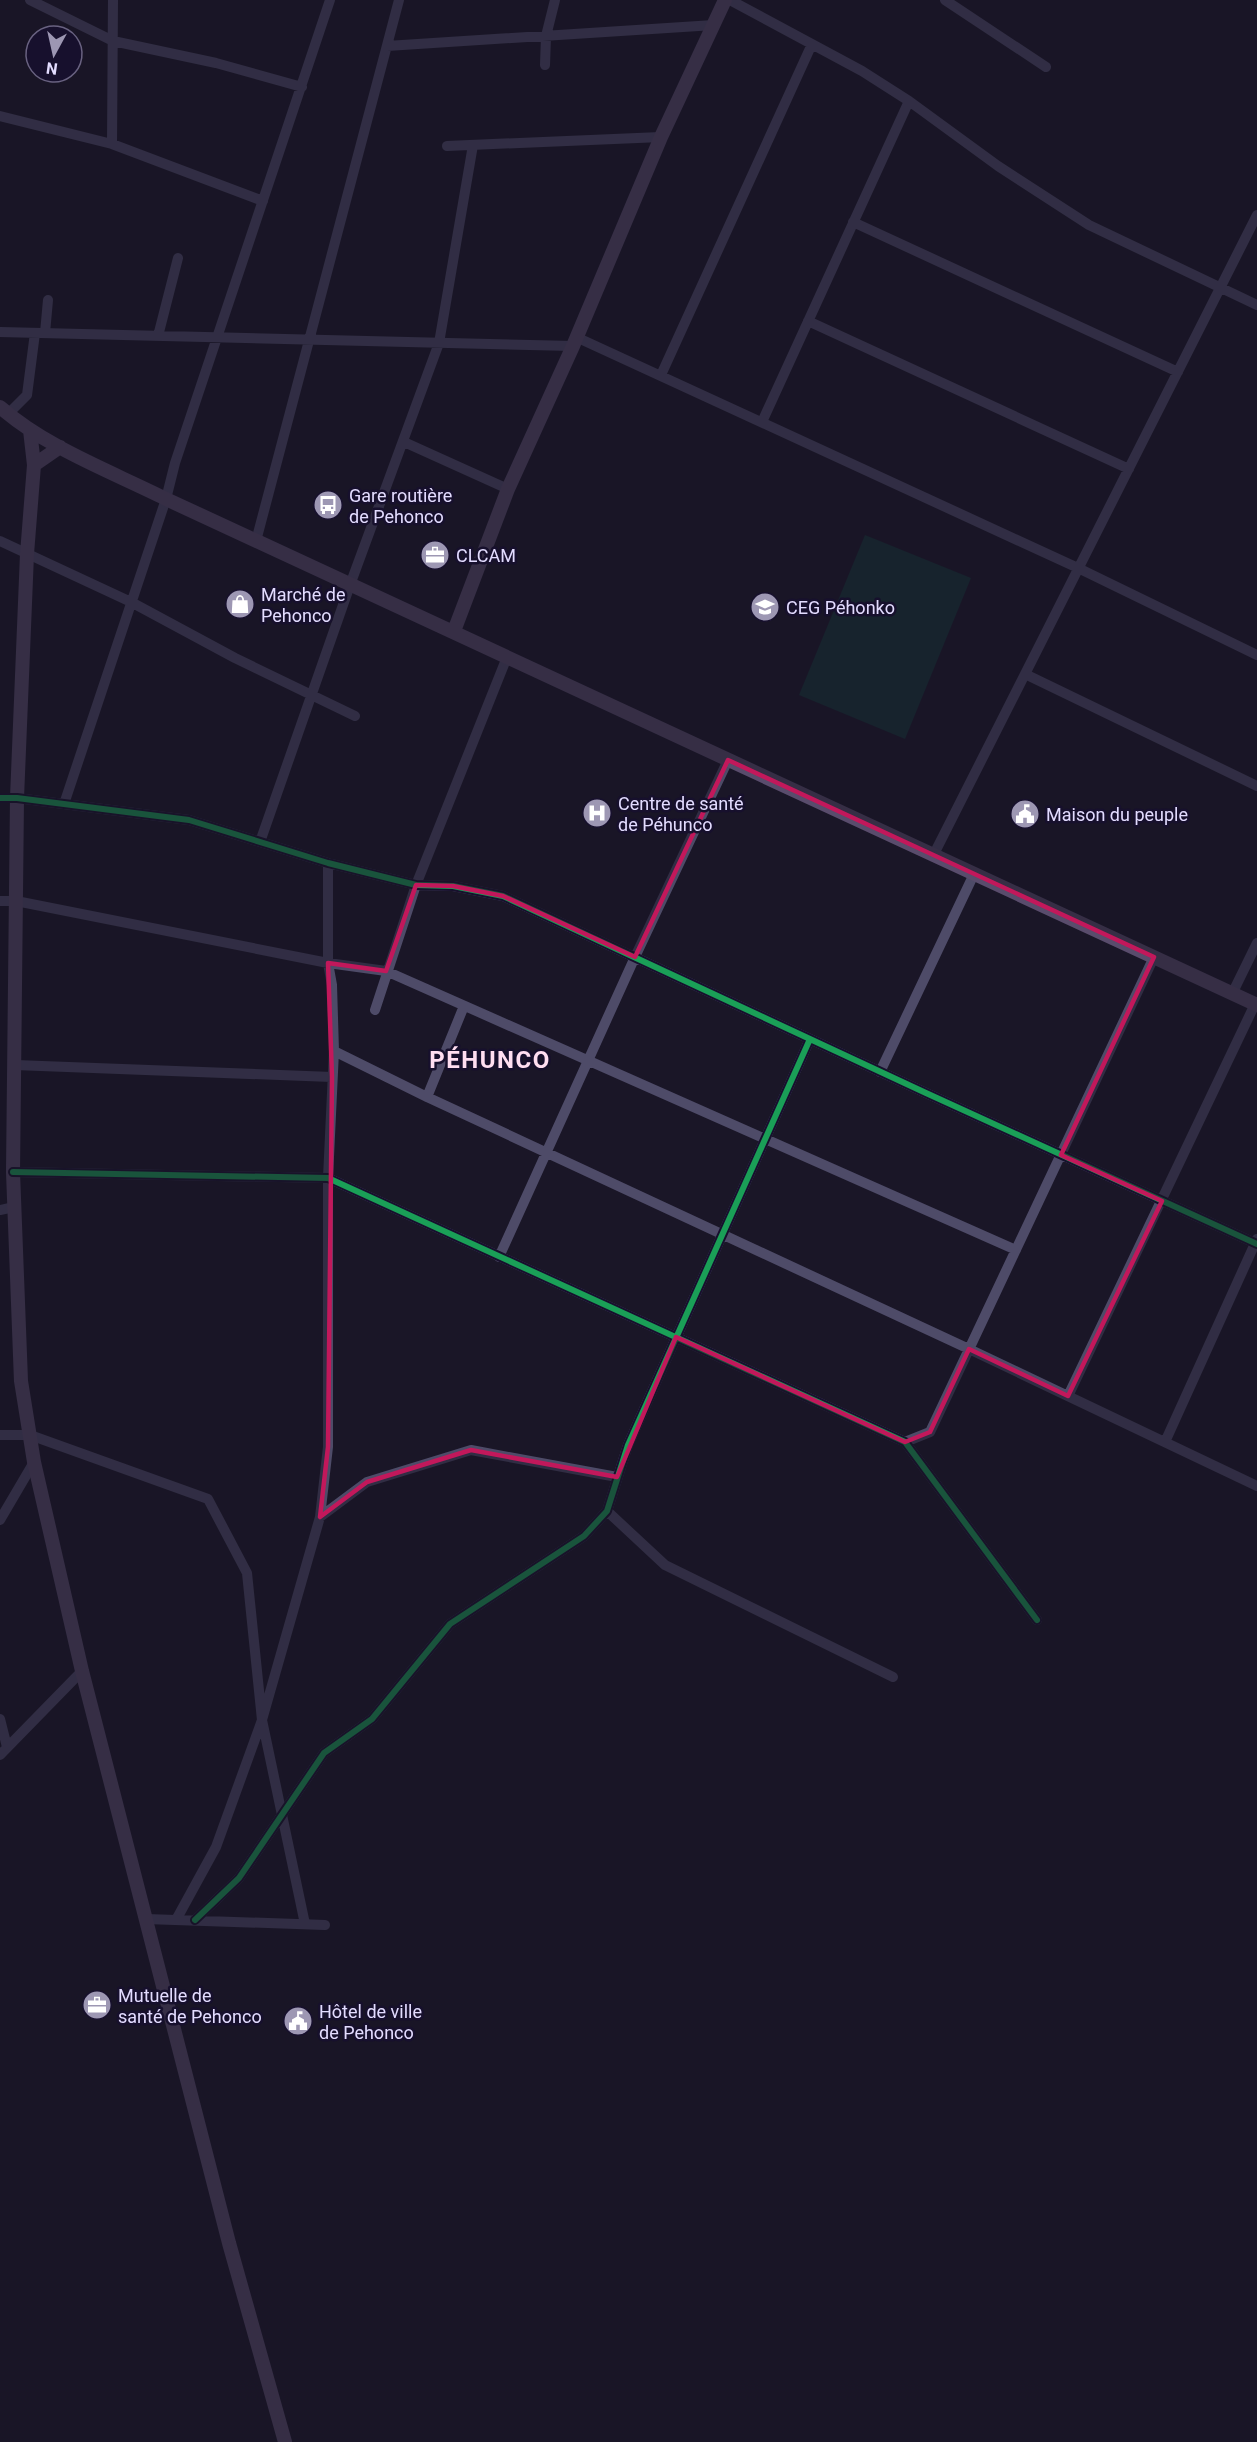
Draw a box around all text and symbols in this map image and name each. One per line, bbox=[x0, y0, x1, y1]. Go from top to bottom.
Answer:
north arrow bbox=[24, 24, 84, 84]
text: N bbox=[45, 58, 59, 79]
place label: Gare routière de Pehonco bbox=[349, 485, 452, 527]
bus stop icon: Gare routière de Pehonco bbox=[312, 489, 344, 521]
office icon: CLCAM bbox=[419, 539, 451, 571]
place label: CLCAM bbox=[456, 545, 516, 566]
place label: Marché de Pehonco bbox=[261, 584, 345, 626]
shop icon: Marché de Pehonco bbox=[224, 588, 256, 620]
school or university icon: CEG Péhonko bbox=[749, 591, 781, 623]
place label: CEG Péhonko bbox=[786, 597, 895, 618]
place label: Centre de santé de Péhunco bbox=[618, 793, 744, 835]
hospital icon: Centre de santé de Péhunco bbox=[581, 797, 613, 829]
public building icon: Maison du peuple bbox=[1009, 798, 1041, 830]
place label: Maison du peuple bbox=[1046, 804, 1188, 825]
district label: PÉHUNCO bbox=[429, 1046, 551, 1074]
place label: Mutuelle de santé de Pehonco bbox=[118, 1985, 262, 2027]
office icon: Mutuelle de santé de Pehonco bbox=[81, 1989, 113, 2021]
place label: Hôtel de ville de Pehonco bbox=[319, 2001, 422, 2043]
public building icon: Hôtel de ville de Pehonco bbox=[282, 2005, 314, 2037]

